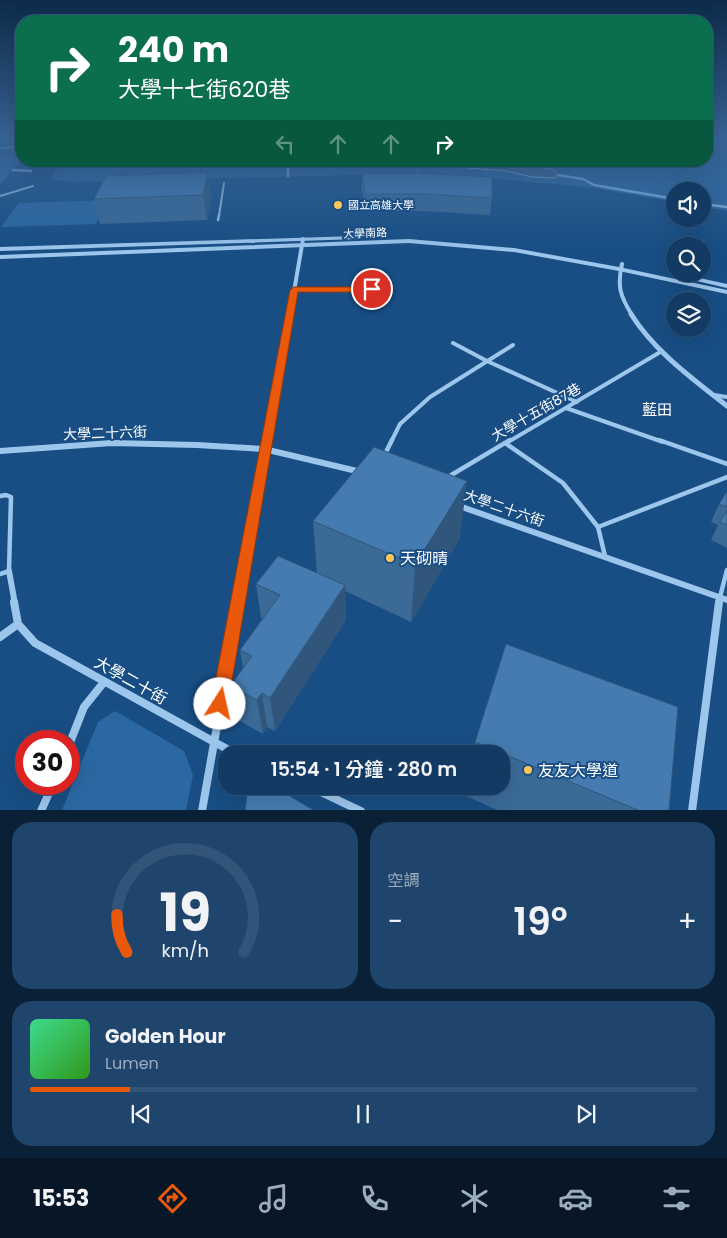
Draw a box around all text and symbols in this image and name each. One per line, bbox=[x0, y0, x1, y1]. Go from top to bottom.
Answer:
text: 240 m bbox=[118, 25, 229, 74]
icon: right bbox=[35, 35, 100, 100]
text: 大學十七街620巷 bbox=[118, 74, 290, 105]
icon: left bbox=[271, 130, 299, 158]
icon: ahead bbox=[324, 130, 352, 158]
icon: ahead bbox=[377, 130, 405, 158]
icon: right bbox=[430, 130, 458, 158]
map controls bbox=[666, 182, 711, 337]
button: sound bbox=[666, 182, 711, 227]
place label: 國立高雄大學 bbox=[348, 197, 414, 213]
marker: 國立高雄大學 bbox=[332, 199, 344, 211]
street label: 大學南路 bbox=[343, 224, 387, 242]
button: search bbox=[666, 237, 711, 282]
pin bbox=[351, 268, 393, 310]
icon: arrive bbox=[358, 275, 386, 303]
button: layers bbox=[666, 292, 711, 337]
street label: 大學十五街87巷 bbox=[487, 378, 585, 446]
district label: 藍田 bbox=[642, 399, 672, 420]
street label: 大學二十六街 bbox=[63, 422, 147, 444]
street label: 大學二十六街 bbox=[461, 485, 547, 531]
place label: 天砌晴 bbox=[400, 547, 448, 570]
marker: 天砌晴 bbox=[384, 552, 396, 564]
street label: 大學二十街 bbox=[90, 651, 171, 710]
position arrow bbox=[193, 677, 245, 729]
speed limit sign: 30 bbox=[15, 730, 80, 795]
text: 15:54 · 1 分鐘 · 280 m bbox=[271, 756, 457, 783]
place label: 友友大學道 bbox=[538, 759, 618, 782]
marker: 友友大學道 bbox=[522, 764, 534, 776]
text: 空調 bbox=[388, 869, 420, 892]
text: 19 bbox=[159, 876, 211, 949]
text: 19° bbox=[513, 895, 568, 948]
text: − bbox=[388, 902, 403, 941]
text: + bbox=[678, 902, 697, 941]
text: km/h bbox=[161, 938, 209, 963]
text: Golden Hour bbox=[105, 1023, 226, 1050]
text: Lumen bbox=[105, 1052, 159, 1075]
icon: previous bbox=[127, 1100, 155, 1128]
icon: pause bbox=[349, 1100, 377, 1128]
icon: next bbox=[572, 1100, 600, 1128]
icon: directions bbox=[155, 1181, 190, 1216]
icon: music bbox=[256, 1181, 291, 1216]
icon: phone bbox=[357, 1181, 392, 1216]
icon: climate bbox=[457, 1181, 492, 1216]
icon: car bbox=[558, 1181, 593, 1216]
icon: filters bbox=[659, 1181, 694, 1216]
text: 15:53 bbox=[33, 1183, 89, 1214]

